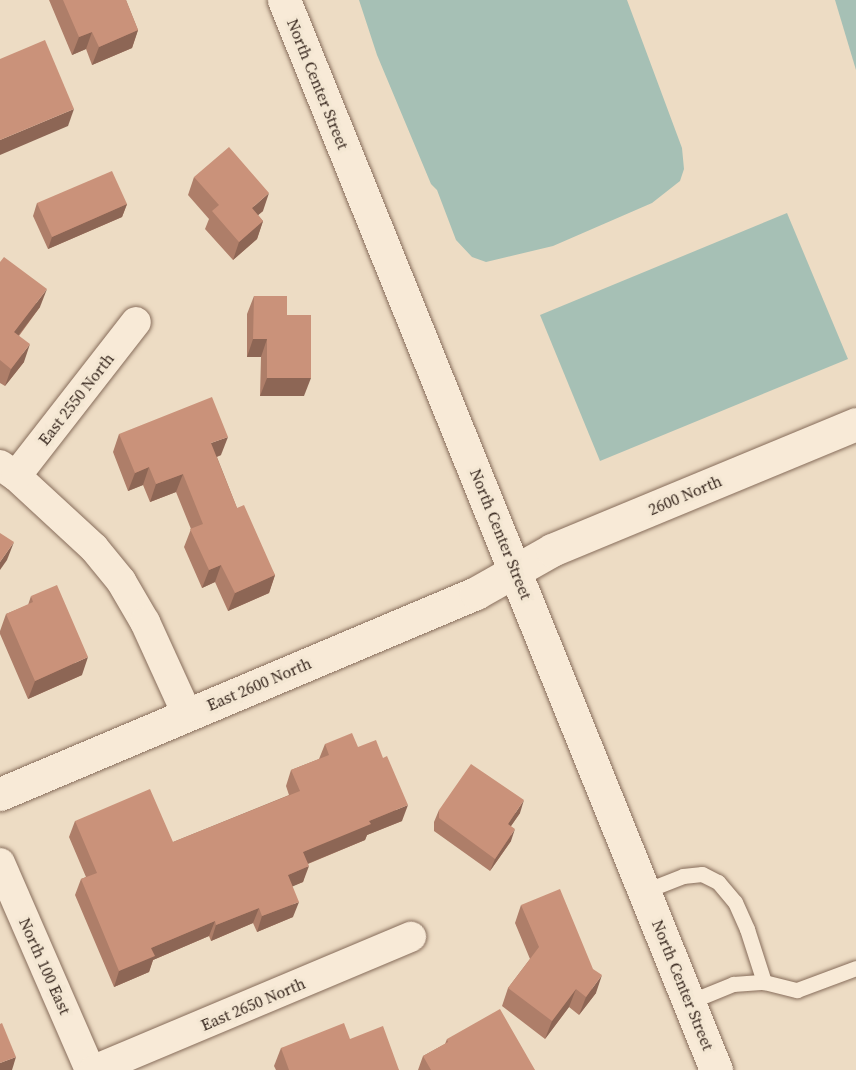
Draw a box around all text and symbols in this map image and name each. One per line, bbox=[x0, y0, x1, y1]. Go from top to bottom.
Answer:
street label: North Center Street bbox=[283, 16, 353, 152]
street label: East 2550 North bbox=[34, 349, 118, 449]
street label: North Center Street bbox=[466, 466, 536, 602]
street label: 2600 North bbox=[645, 471, 725, 519]
street label: East 2600 North bbox=[204, 653, 314, 715]
street label: North 100 East bbox=[15, 915, 75, 1017]
street label: North Center Street bbox=[648, 917, 718, 1053]
street label: East 2650 North bbox=[198, 973, 308, 1035]

